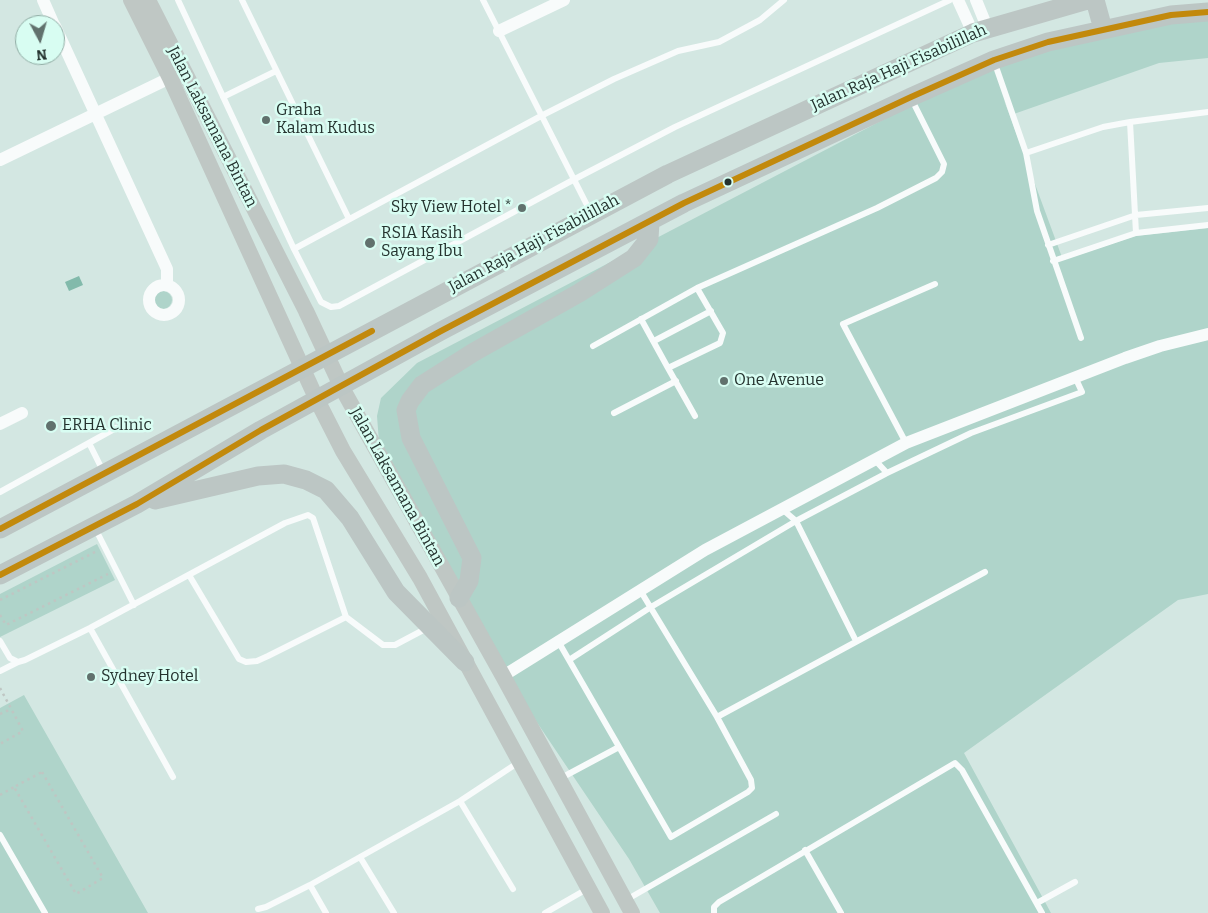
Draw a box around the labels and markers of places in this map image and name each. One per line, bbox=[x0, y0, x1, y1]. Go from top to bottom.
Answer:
place label: Graha Kalam Kudus bbox=[276, 101, 375, 139]
marker: Graha Kalam Kudus bbox=[260, 114, 272, 126]
unlabelled marker bbox=[723, 177, 733, 187]
place label: Sky View Hotel * bbox=[391, 198, 512, 218]
marker: Sky View Hotel * bbox=[516, 202, 528, 214]
place label: RSIA Kasih Sayang Ibu bbox=[381, 224, 462, 262]
marker: RSIA Kasih Sayang Ibu bbox=[363, 236, 377, 250]
place label: One Avenue bbox=[734, 371, 824, 391]
marker: One Avenue bbox=[718, 375, 730, 387]
place label: ERHA Clinic bbox=[62, 416, 152, 436]
marker: ERHA Clinic bbox=[44, 419, 58, 433]
place label: Sydney Hotel bbox=[101, 667, 198, 687]
marker: Sydney Hotel bbox=[85, 671, 97, 683]

